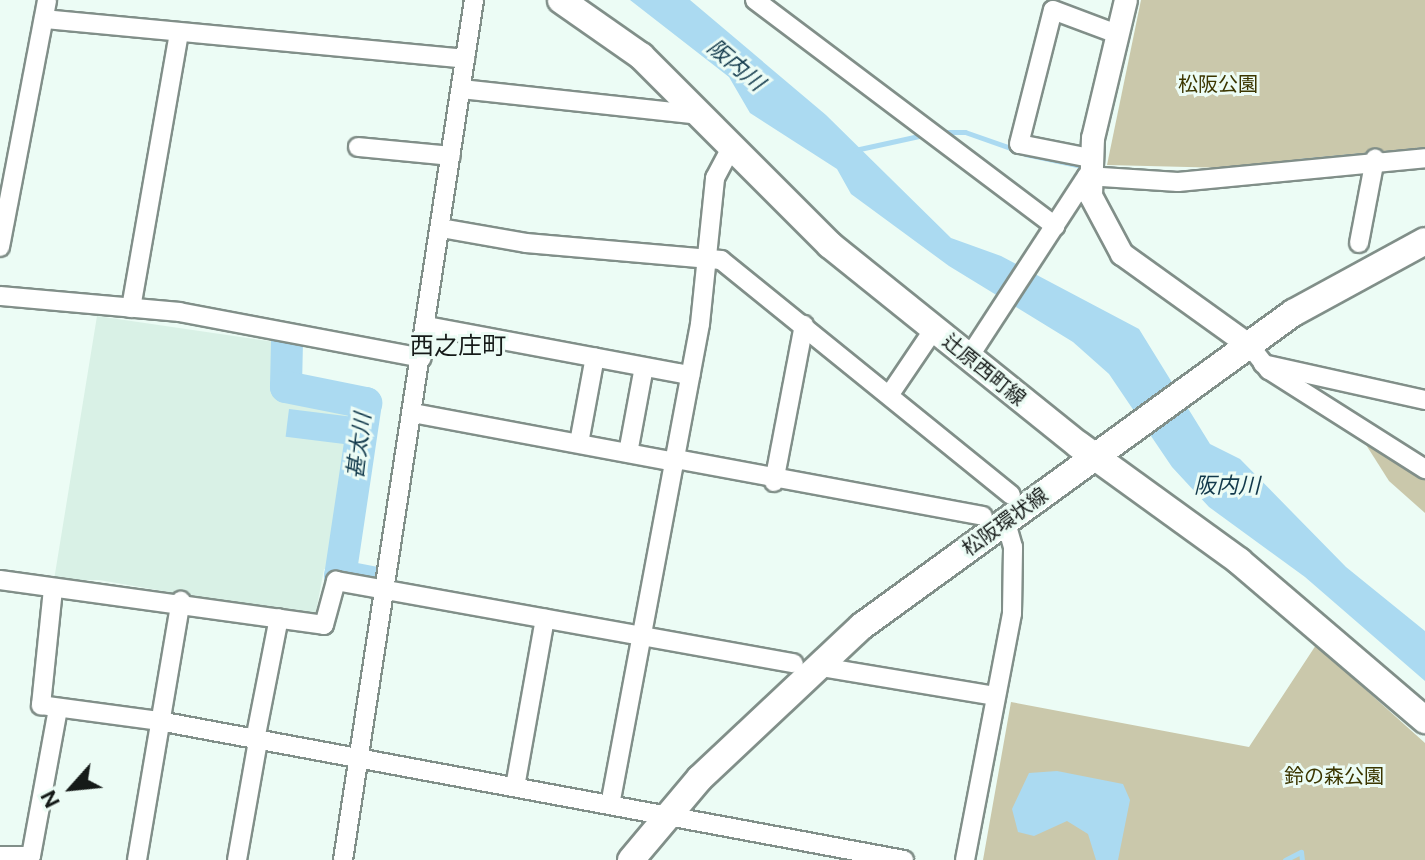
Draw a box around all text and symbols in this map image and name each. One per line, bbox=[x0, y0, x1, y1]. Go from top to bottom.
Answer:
water label: 阪内川 bbox=[702, 34, 770, 96]
park label: 松阪公園 bbox=[1178, 72, 1258, 96]
street label: 辻原西町線 bbox=[938, 329, 1030, 411]
district label: 西之庄町 bbox=[410, 332, 506, 360]
water label: 甚太川 bbox=[342, 412, 376, 480]
water label: 阪内川 bbox=[1194, 473, 1260, 499]
street label: 松阪環状線 bbox=[957, 483, 1053, 561]
north arrow bbox=[32, 748, 112, 828]
park label: 鈴の森公園 bbox=[1284, 764, 1384, 788]
text: N bbox=[34, 785, 67, 813]

